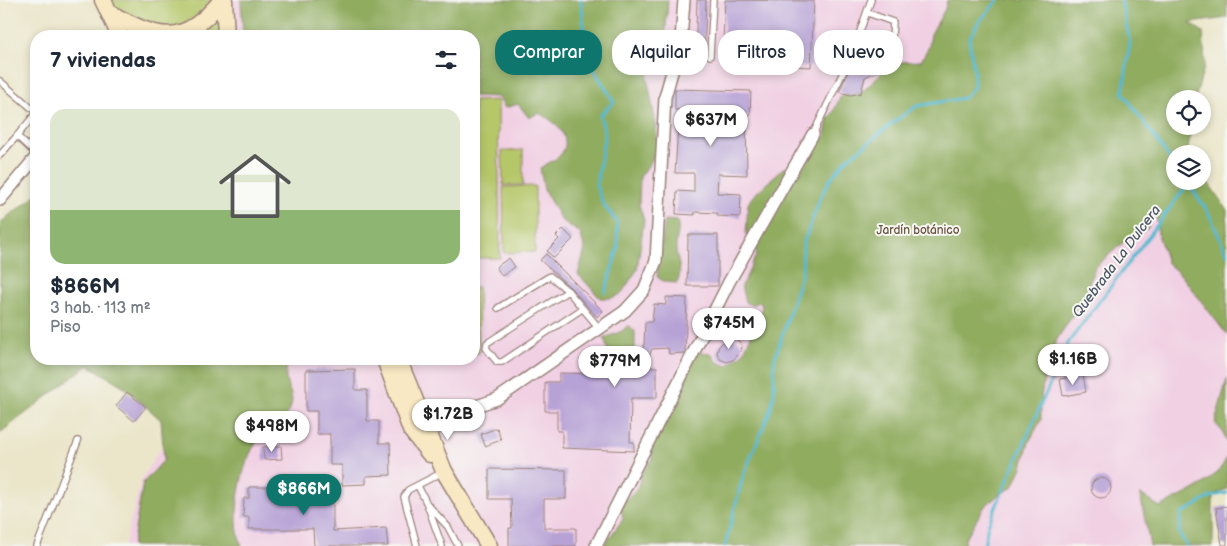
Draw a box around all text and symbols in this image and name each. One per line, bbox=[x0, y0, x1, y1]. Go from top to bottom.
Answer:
chip: Comprar bbox=[495, 30, 602, 75]
chip: Alquilar bbox=[612, 30, 708, 75]
chip: Filtros bbox=[718, 30, 804, 75]
chip: Nuevo bbox=[814, 30, 903, 75]
icon: filters bbox=[432, 46, 460, 74]
text: 7 viviendas bbox=[50, 48, 156, 73]
map controls bbox=[1166, 90, 1211, 190]
button: locate bbox=[1166, 90, 1211, 135]
pin: $637M bbox=[676, 104, 746, 147]
text: $637M bbox=[685, 111, 737, 130]
icon: home bbox=[210, 141, 300, 231]
button: layers bbox=[1166, 145, 1211, 190]
water label: Quebrada La Dulcera bbox=[1069, 202, 1164, 321]
park label: Jardín botánico bbox=[877, 223, 960, 238]
text: $866M bbox=[50, 274, 120, 299]
text: 3 hab. · 113 m² bbox=[50, 299, 151, 318]
pin: $745M bbox=[694, 308, 764, 350]
text: $745M bbox=[703, 314, 755, 333]
text: Piso bbox=[50, 318, 81, 337]
pin: $1.16B bbox=[1032, 344, 1114, 386]
pin: $779M bbox=[580, 346, 650, 388]
text: $1.16B bbox=[1049, 350, 1097, 369]
text: $779M bbox=[589, 352, 641, 371]
pin: $1.72B bbox=[407, 398, 489, 441]
text: $1.72B bbox=[423, 405, 473, 424]
pin: $498M bbox=[237, 410, 307, 453]
text: $498M bbox=[246, 417, 298, 436]
pin: $866M bbox=[269, 474, 339, 516]
text: $866M bbox=[277, 480, 331, 499]

